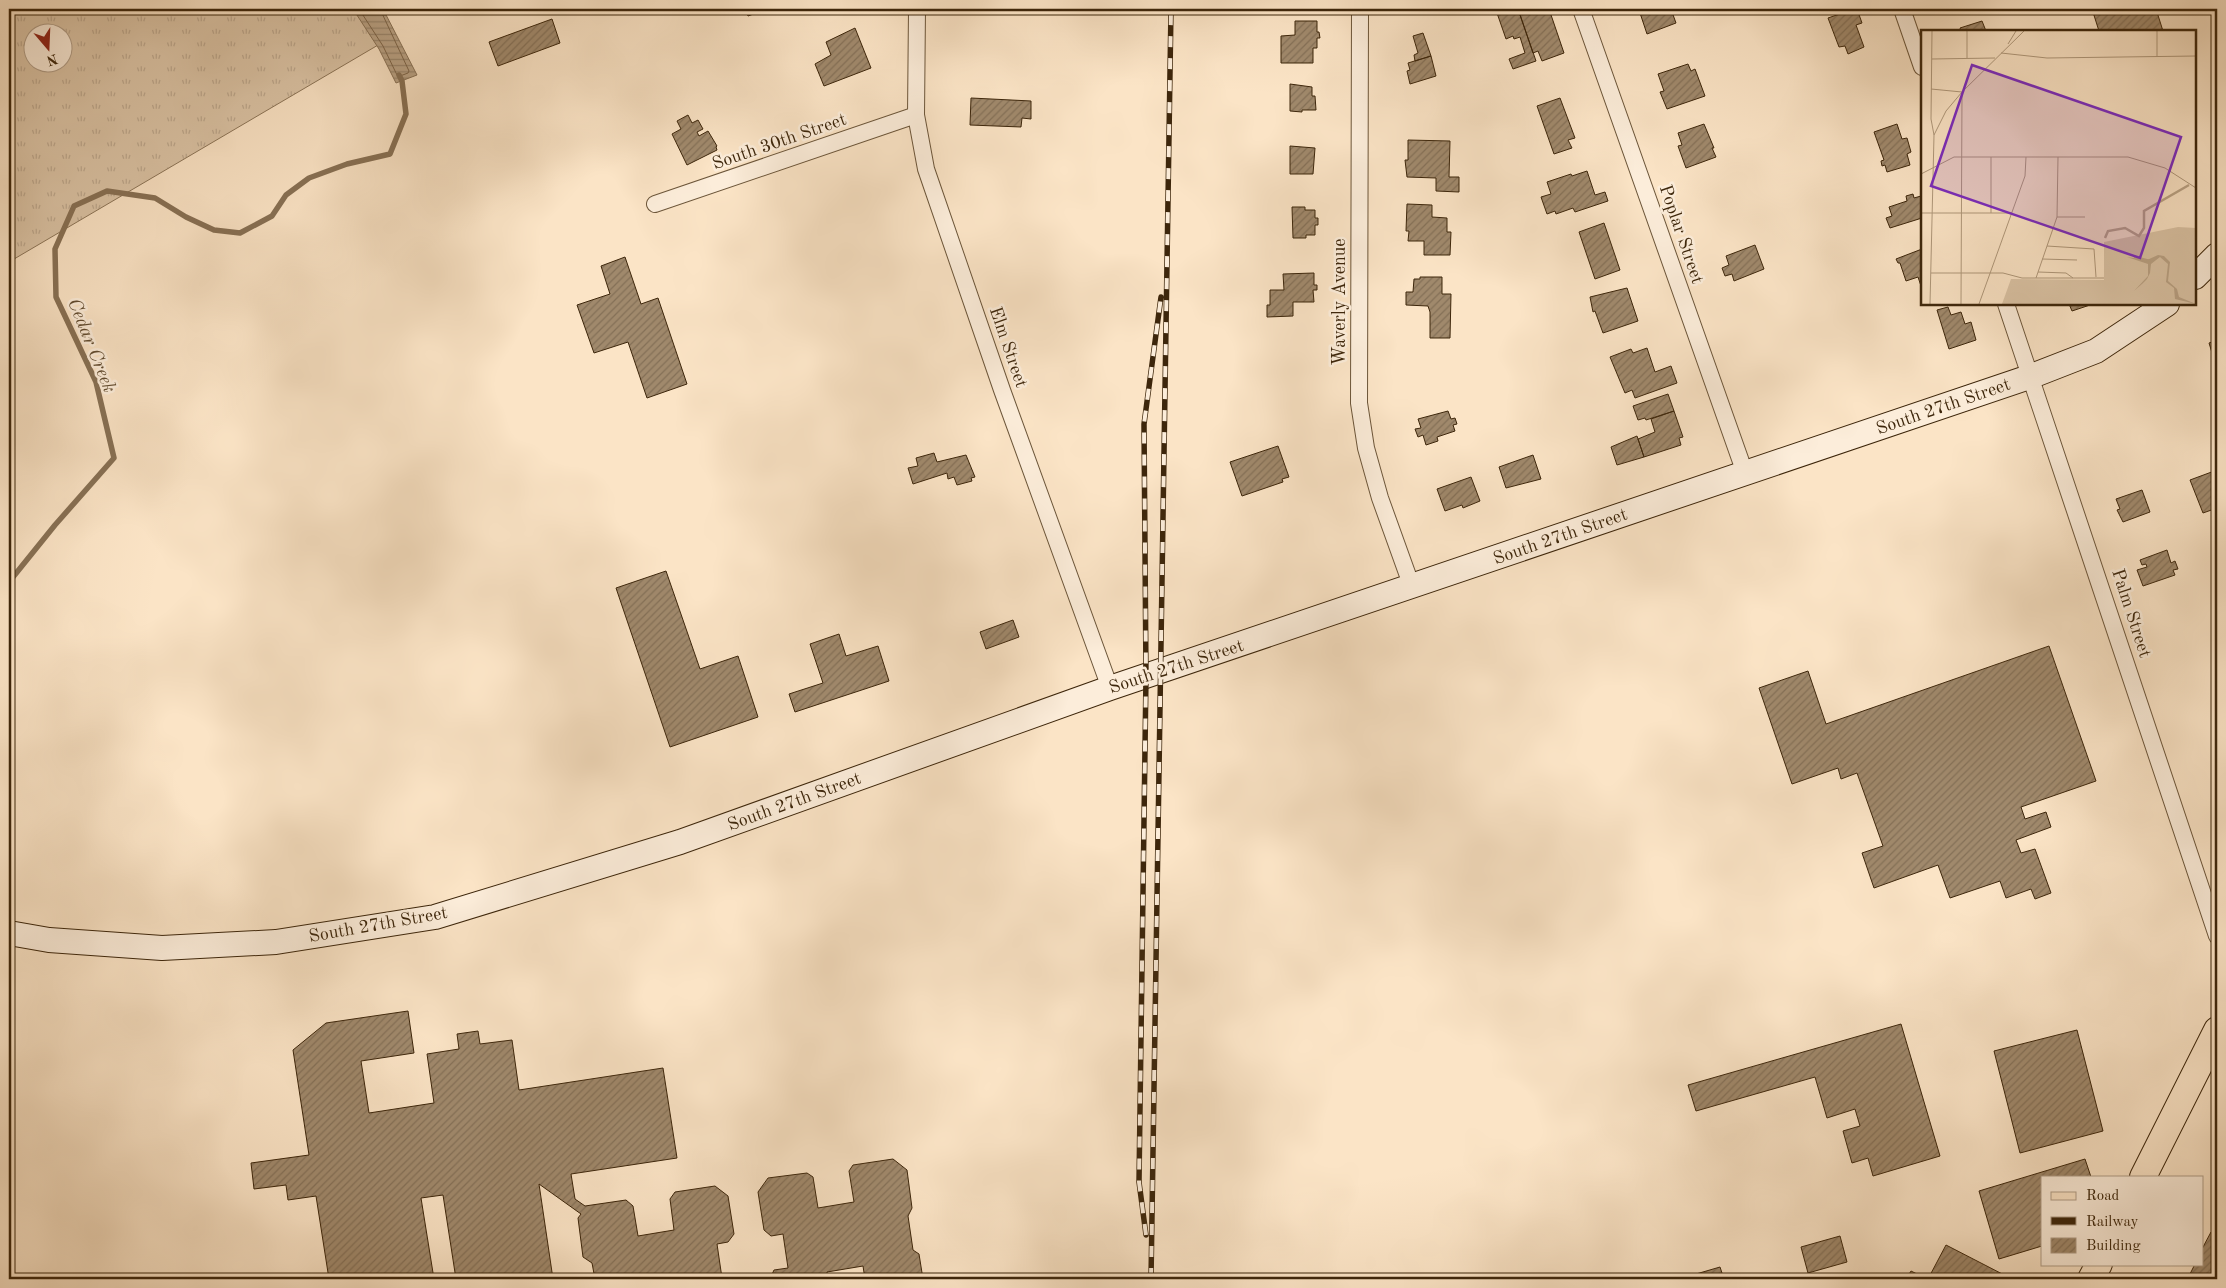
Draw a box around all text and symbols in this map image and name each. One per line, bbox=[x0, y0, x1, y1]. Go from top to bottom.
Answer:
north arrow bbox=[22, 22, 72, 72]
inset map bbox=[1921, 30, 2196, 305]
text: N bbox=[44, 51, 59, 68]
street label: South 30th Street bbox=[710, 111, 849, 173]
street label: Poplar Street bbox=[1656, 182, 1706, 286]
street label: Waverly Avenue bbox=[1331, 238, 1349, 366]
water label: Cedar Creek bbox=[63, 296, 118, 396]
street label: Elm Street bbox=[986, 305, 1030, 390]
street label: South 27th Street bbox=[1874, 376, 2013, 438]
street label: South 27th Street bbox=[1491, 506, 1630, 568]
street label: Palm Street bbox=[2108, 567, 2154, 660]
street label: South 27th Street bbox=[1107, 637, 1246, 697]
street label: South 27th Street bbox=[725, 769, 863, 834]
street label: South 27th Street bbox=[307, 904, 449, 946]
legend bbox=[2041, 1176, 2204, 1266]
text: Road bbox=[2086, 1189, 2120, 1204]
text: Railway bbox=[2086, 1215, 2139, 1230]
text: Building bbox=[2086, 1239, 2141, 1254]

